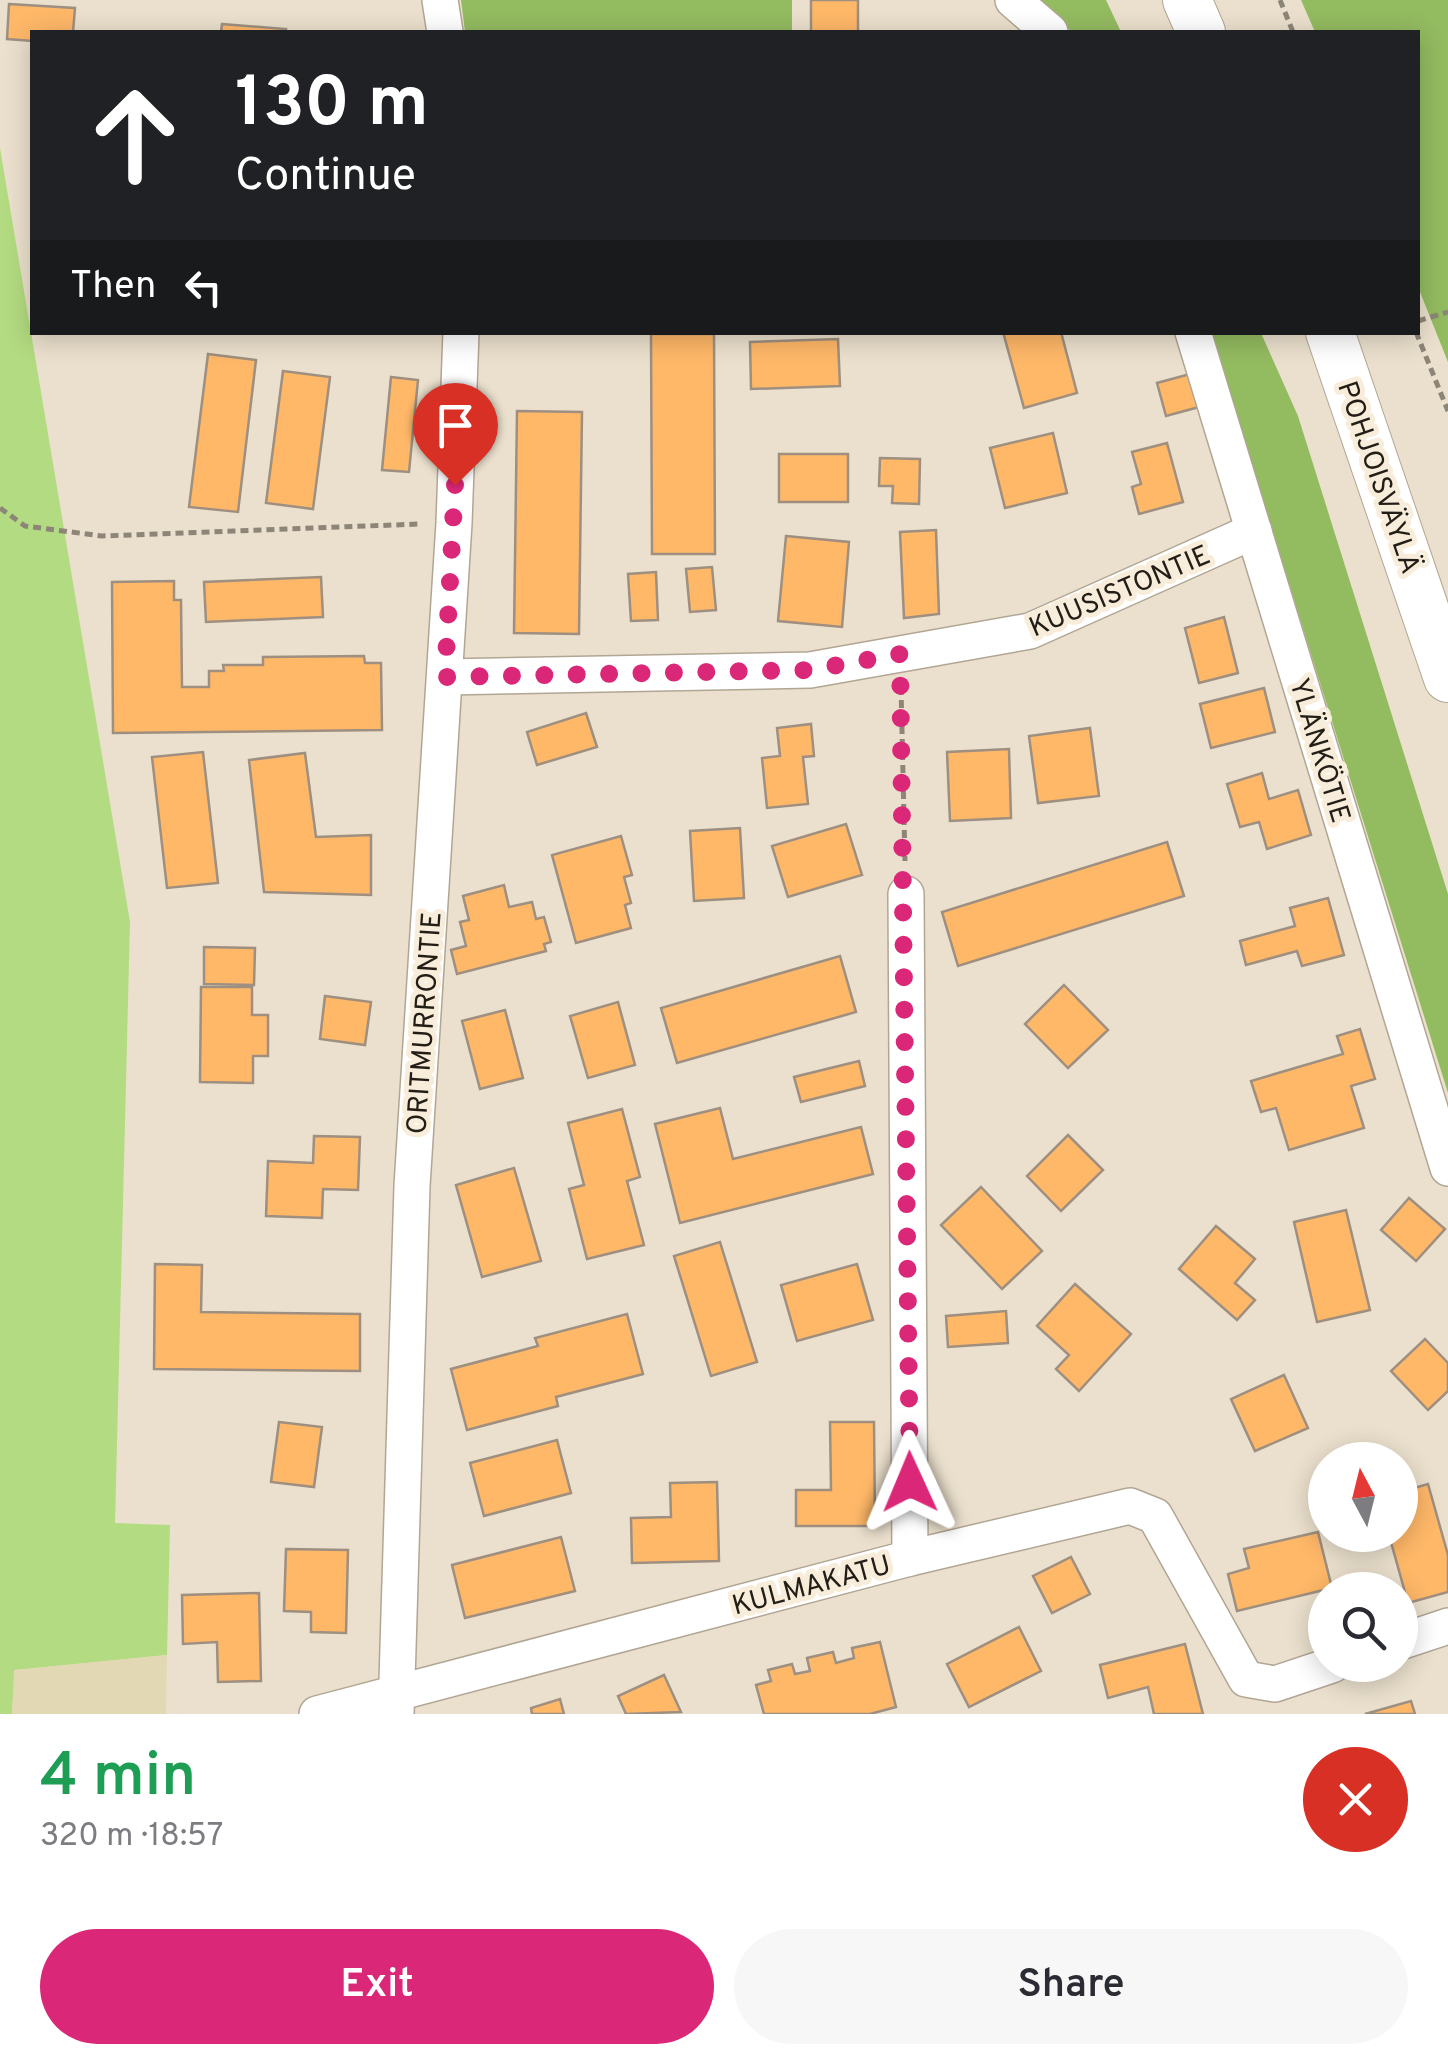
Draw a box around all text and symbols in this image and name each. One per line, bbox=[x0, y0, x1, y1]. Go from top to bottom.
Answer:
text: 130 m bbox=[235, 62, 429, 151]
icon: ahead bbox=[70, 70, 200, 200]
text: Continue bbox=[235, 149, 416, 206]
icon: left bbox=[176, 260, 231, 315]
text: Then bbox=[70, 263, 156, 312]
street label: POHJOISVÄYLÄ bbox=[1327, 377, 1428, 579]
pin bbox=[413, 383, 498, 486]
icon: arrive bbox=[428, 398, 483, 453]
street label: KUUSISTONTIE bbox=[1024, 538, 1216, 647]
street label: YLÄNKÖTIE bbox=[1279, 674, 1359, 827]
street label: ORITMURRONTIE bbox=[400, 911, 452, 1136]
position arrow bbox=[858, 1430, 962, 1534]
north arrow bbox=[1308, 1442, 1418, 1552]
map controls bbox=[1308, 1442, 1418, 1682]
street label: KULMAKATU bbox=[728, 1548, 895, 1625]
button: search bbox=[1308, 1572, 1418, 1682]
text: 4 min bbox=[40, 1741, 196, 1817]
button: close bbox=[1303, 1747, 1408, 1852]
text: 320 m · 18:57 bbox=[40, 1817, 223, 1857]
button: Exit bbox=[40, 1929, 714, 2044]
button: Share bbox=[734, 1929, 1408, 2044]

